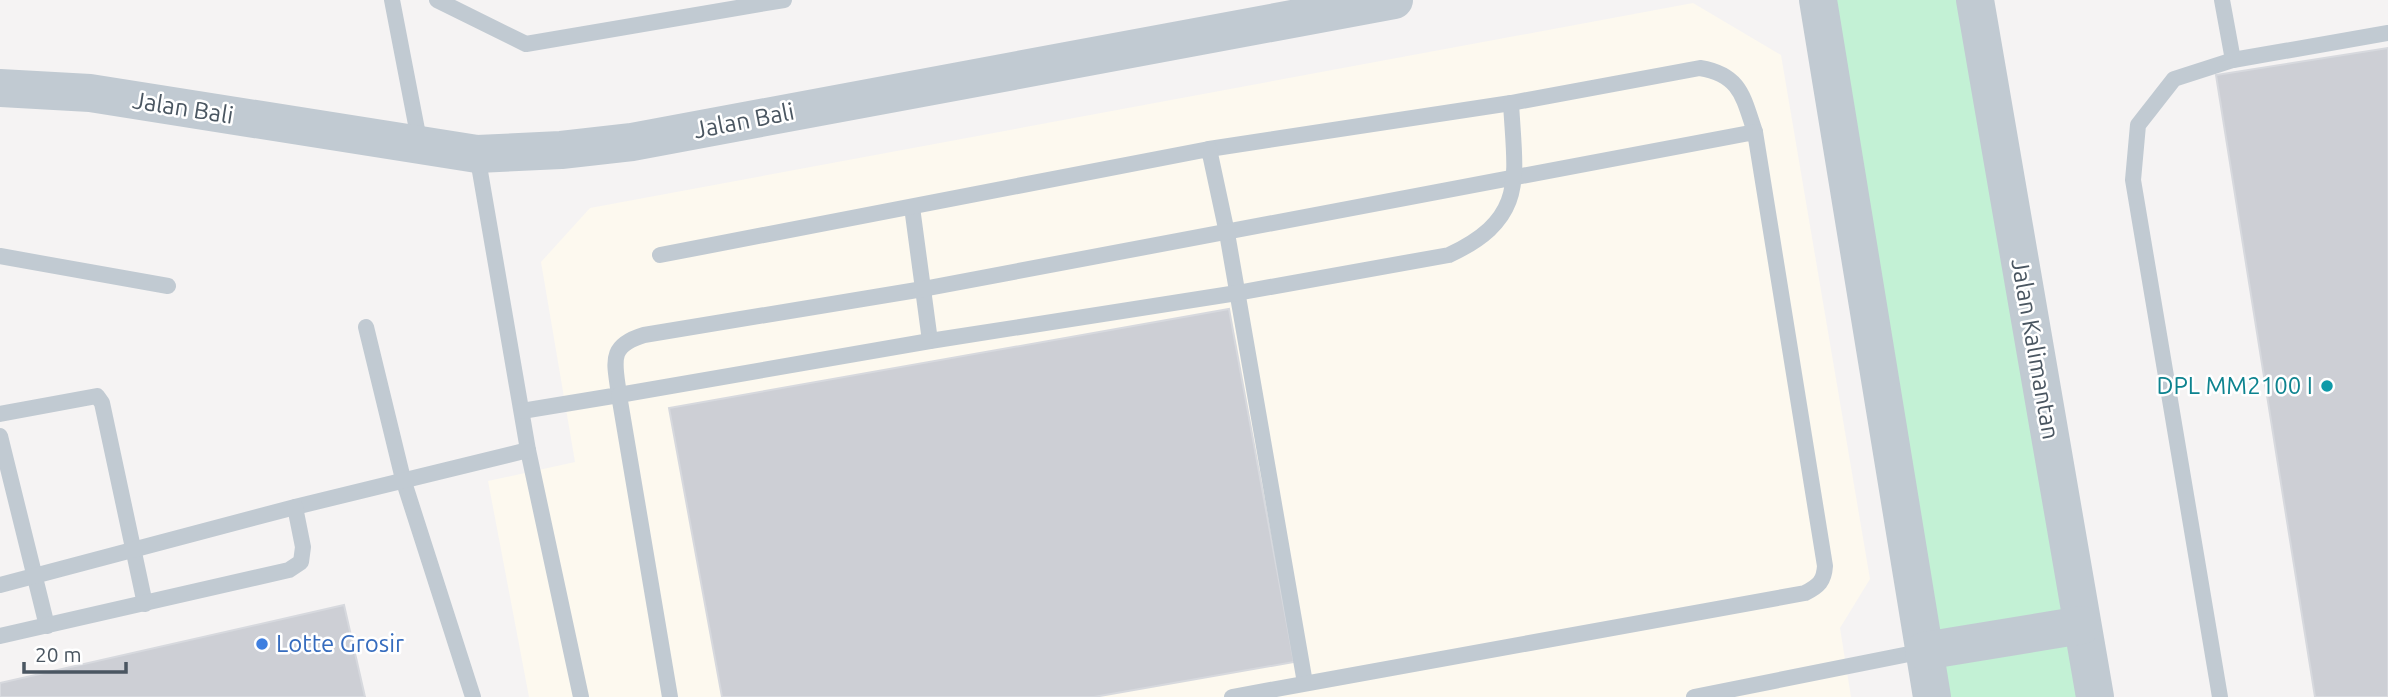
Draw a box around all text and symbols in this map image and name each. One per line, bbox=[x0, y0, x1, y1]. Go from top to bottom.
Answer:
street label: Jalan Bali bbox=[131, 86, 235, 129]
street label: Jalan Bali bbox=[691, 98, 796, 143]
street label: Jalan Kalimantan bbox=[2006, 256, 2065, 441]
place label: DPL MM2100 I bbox=[2156, 372, 2313, 399]
marker: DPL MM2100 I bbox=[2319, 378, 2335, 394]
scale bar bbox=[24, 630, 126, 674]
place label: Lotte Grosir bbox=[276, 630, 404, 657]
marker: Lotte Grosir bbox=[254, 636, 270, 652]
text: 20 m bbox=[35, 642, 82, 666]

